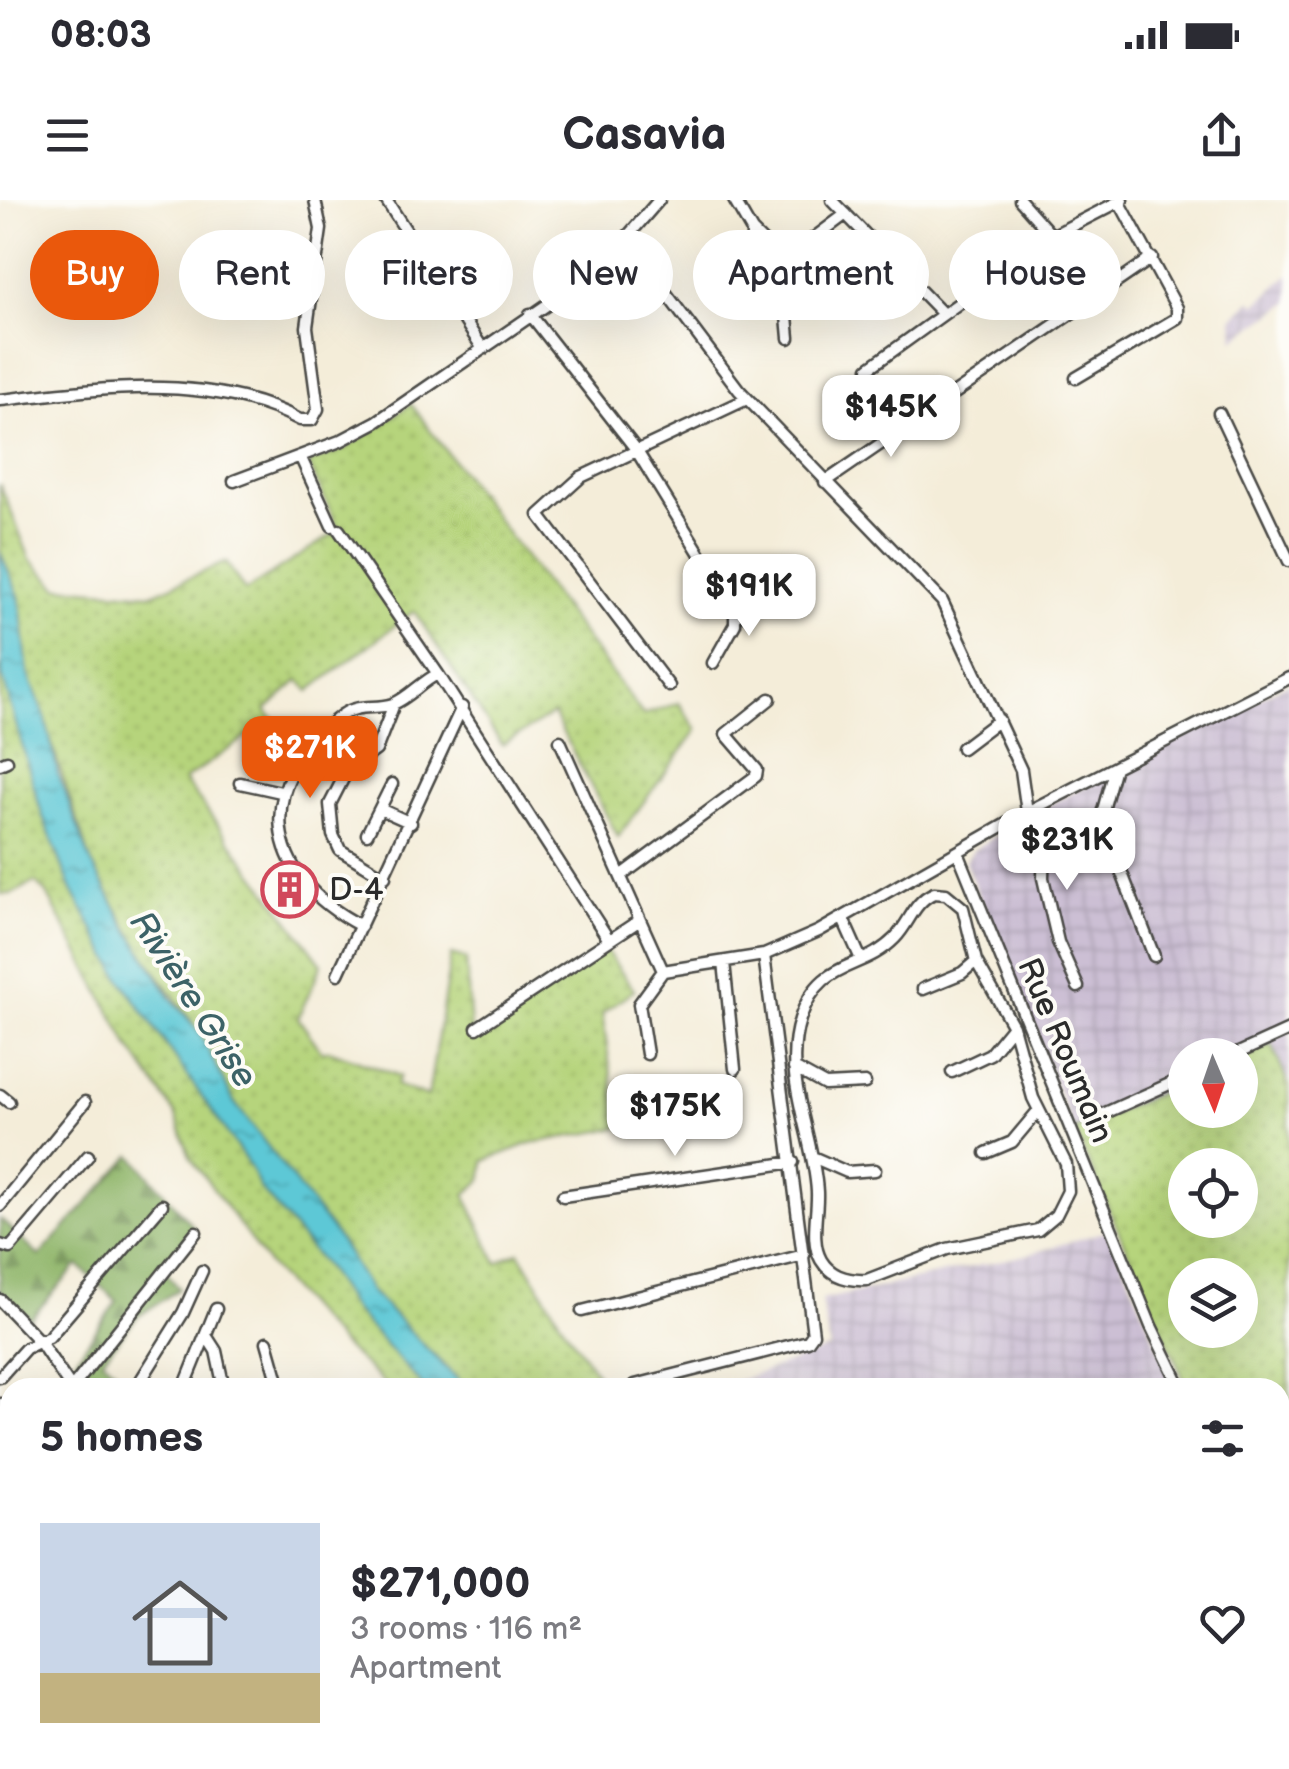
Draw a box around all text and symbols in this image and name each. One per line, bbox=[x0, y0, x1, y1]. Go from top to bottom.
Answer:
text: 08:03 bbox=[50, 13, 152, 58]
icon: menu bbox=[40, 108, 95, 163]
text: Casavia bbox=[563, 108, 726, 163]
icon: share bbox=[1194, 108, 1249, 163]
chip: Buy bbox=[30, 230, 159, 320]
chip: Rent bbox=[179, 230, 325, 320]
chip: Filters bbox=[345, 230, 513, 320]
chip: New bbox=[533, 230, 673, 320]
chip: Apartment bbox=[693, 230, 929, 320]
chip: House bbox=[949, 230, 1121, 320]
pin: $145K bbox=[821, 375, 961, 460]
text: $145K bbox=[844, 388, 938, 427]
pin: $191K bbox=[679, 554, 819, 639]
text: $191K bbox=[705, 567, 793, 606]
pin: $271K bbox=[240, 716, 380, 801]
text: $271K bbox=[264, 729, 356, 768]
pin: $231K bbox=[997, 808, 1137, 893]
text: $231K bbox=[1020, 821, 1114, 860]
building icon: D-4 bbox=[260, 859, 320, 919]
place label: D-4 bbox=[329, 871, 384, 910]
water label: Rivière Grise bbox=[120, 903, 266, 1096]
street label: Rue Roumain bbox=[1008, 952, 1121, 1149]
north arrow bbox=[1168, 1038, 1258, 1128]
map controls bbox=[1168, 1038, 1258, 1348]
pin: $175K bbox=[605, 1074, 745, 1159]
text: $175K bbox=[629, 1087, 721, 1126]
button: locate bbox=[1168, 1148, 1258, 1238]
button: layers bbox=[1168, 1258, 1258, 1348]
icon: filters bbox=[1195, 1411, 1250, 1466]
text: 5 homes bbox=[40, 1413, 203, 1464]
text: $271,000 bbox=[350, 1559, 530, 1610]
icon: home bbox=[120, 1563, 240, 1683]
icon: heart bbox=[1195, 1596, 1250, 1651]
text: 3 rooms · 116 m² bbox=[350, 1610, 582, 1649]
text: Apartment bbox=[350, 1649, 501, 1688]

